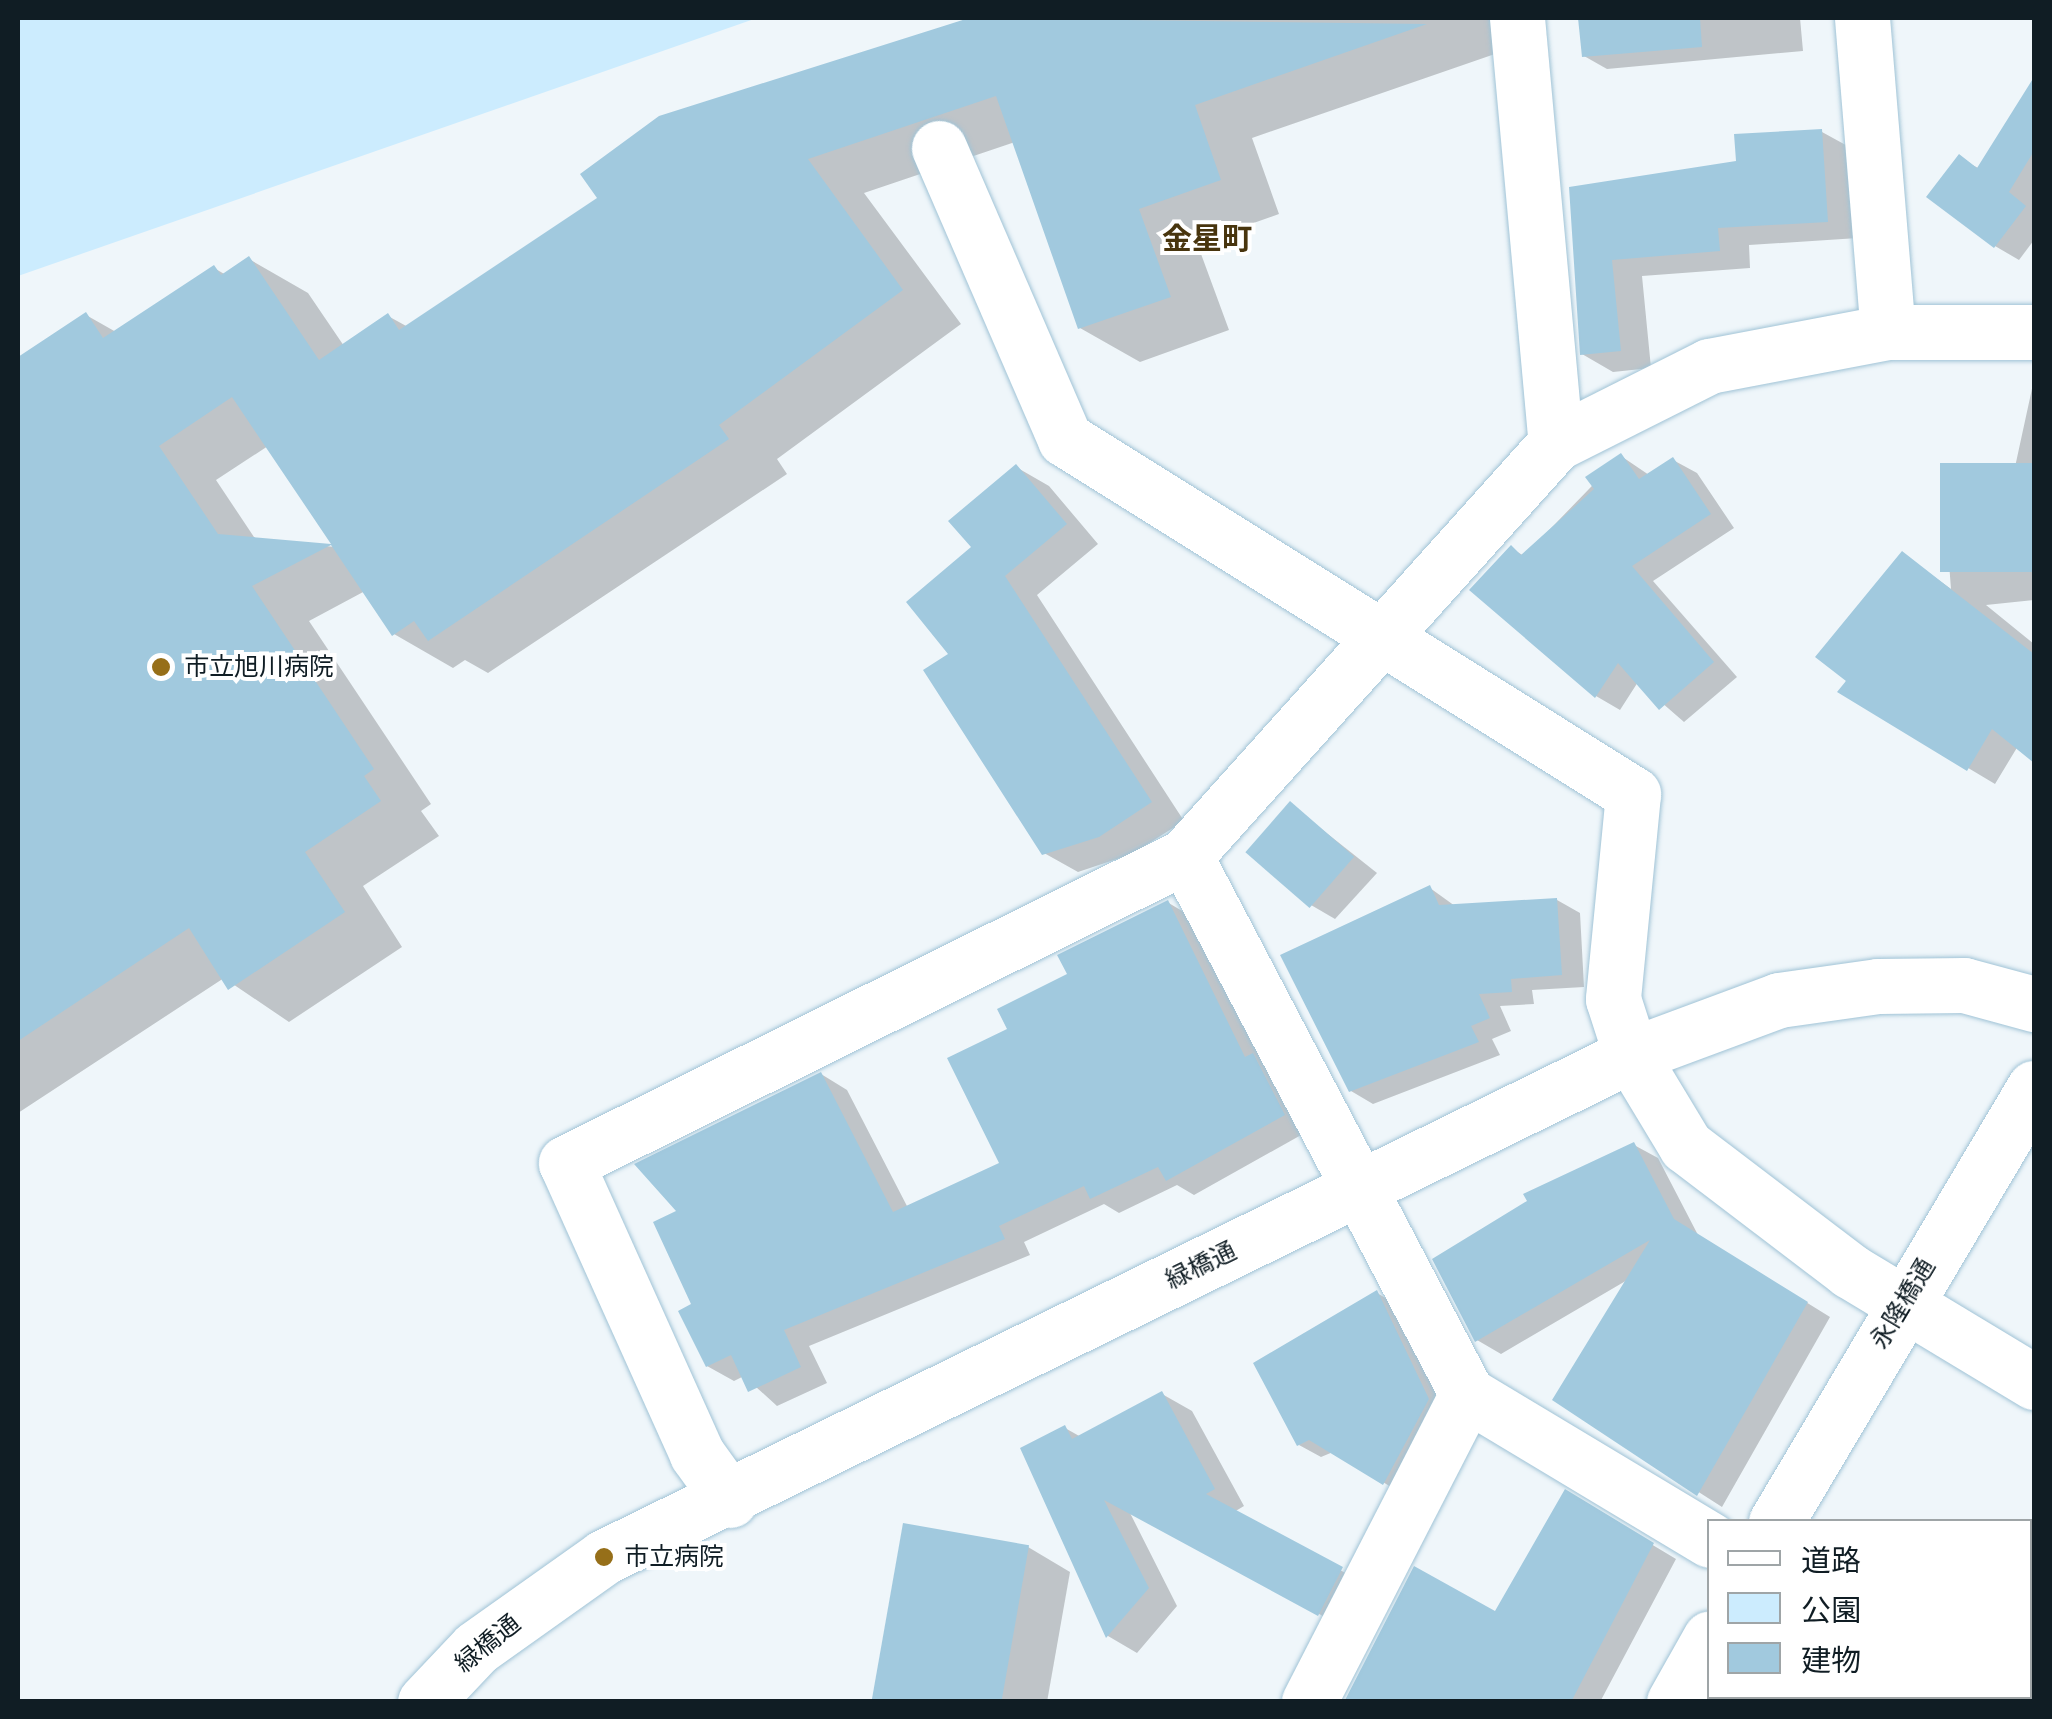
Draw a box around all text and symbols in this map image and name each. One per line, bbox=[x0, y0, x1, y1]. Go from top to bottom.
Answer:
district label: 金星町 bbox=[1162, 221, 1252, 257]
place label: 市立旭川病院 bbox=[184, 652, 334, 682]
marker: 市立旭川病院 bbox=[148, 654, 174, 680]
street label: 緑橋通 bbox=[1161, 1236, 1241, 1296]
street label: 永隆橋通 bbox=[1864, 1253, 1942, 1355]
legend bbox=[1707, 1519, 2032, 1699]
place label: 市立病院 bbox=[624, 1542, 724, 1572]
text: 道路 bbox=[1801, 1543, 1861, 1578]
marker: 市立病院 bbox=[593, 1546, 615, 1568]
text: 公園 bbox=[1801, 1593, 1861, 1628]
street label: 緑橋通 bbox=[449, 1609, 527, 1679]
text: 建物 bbox=[1801, 1643, 1861, 1678]

